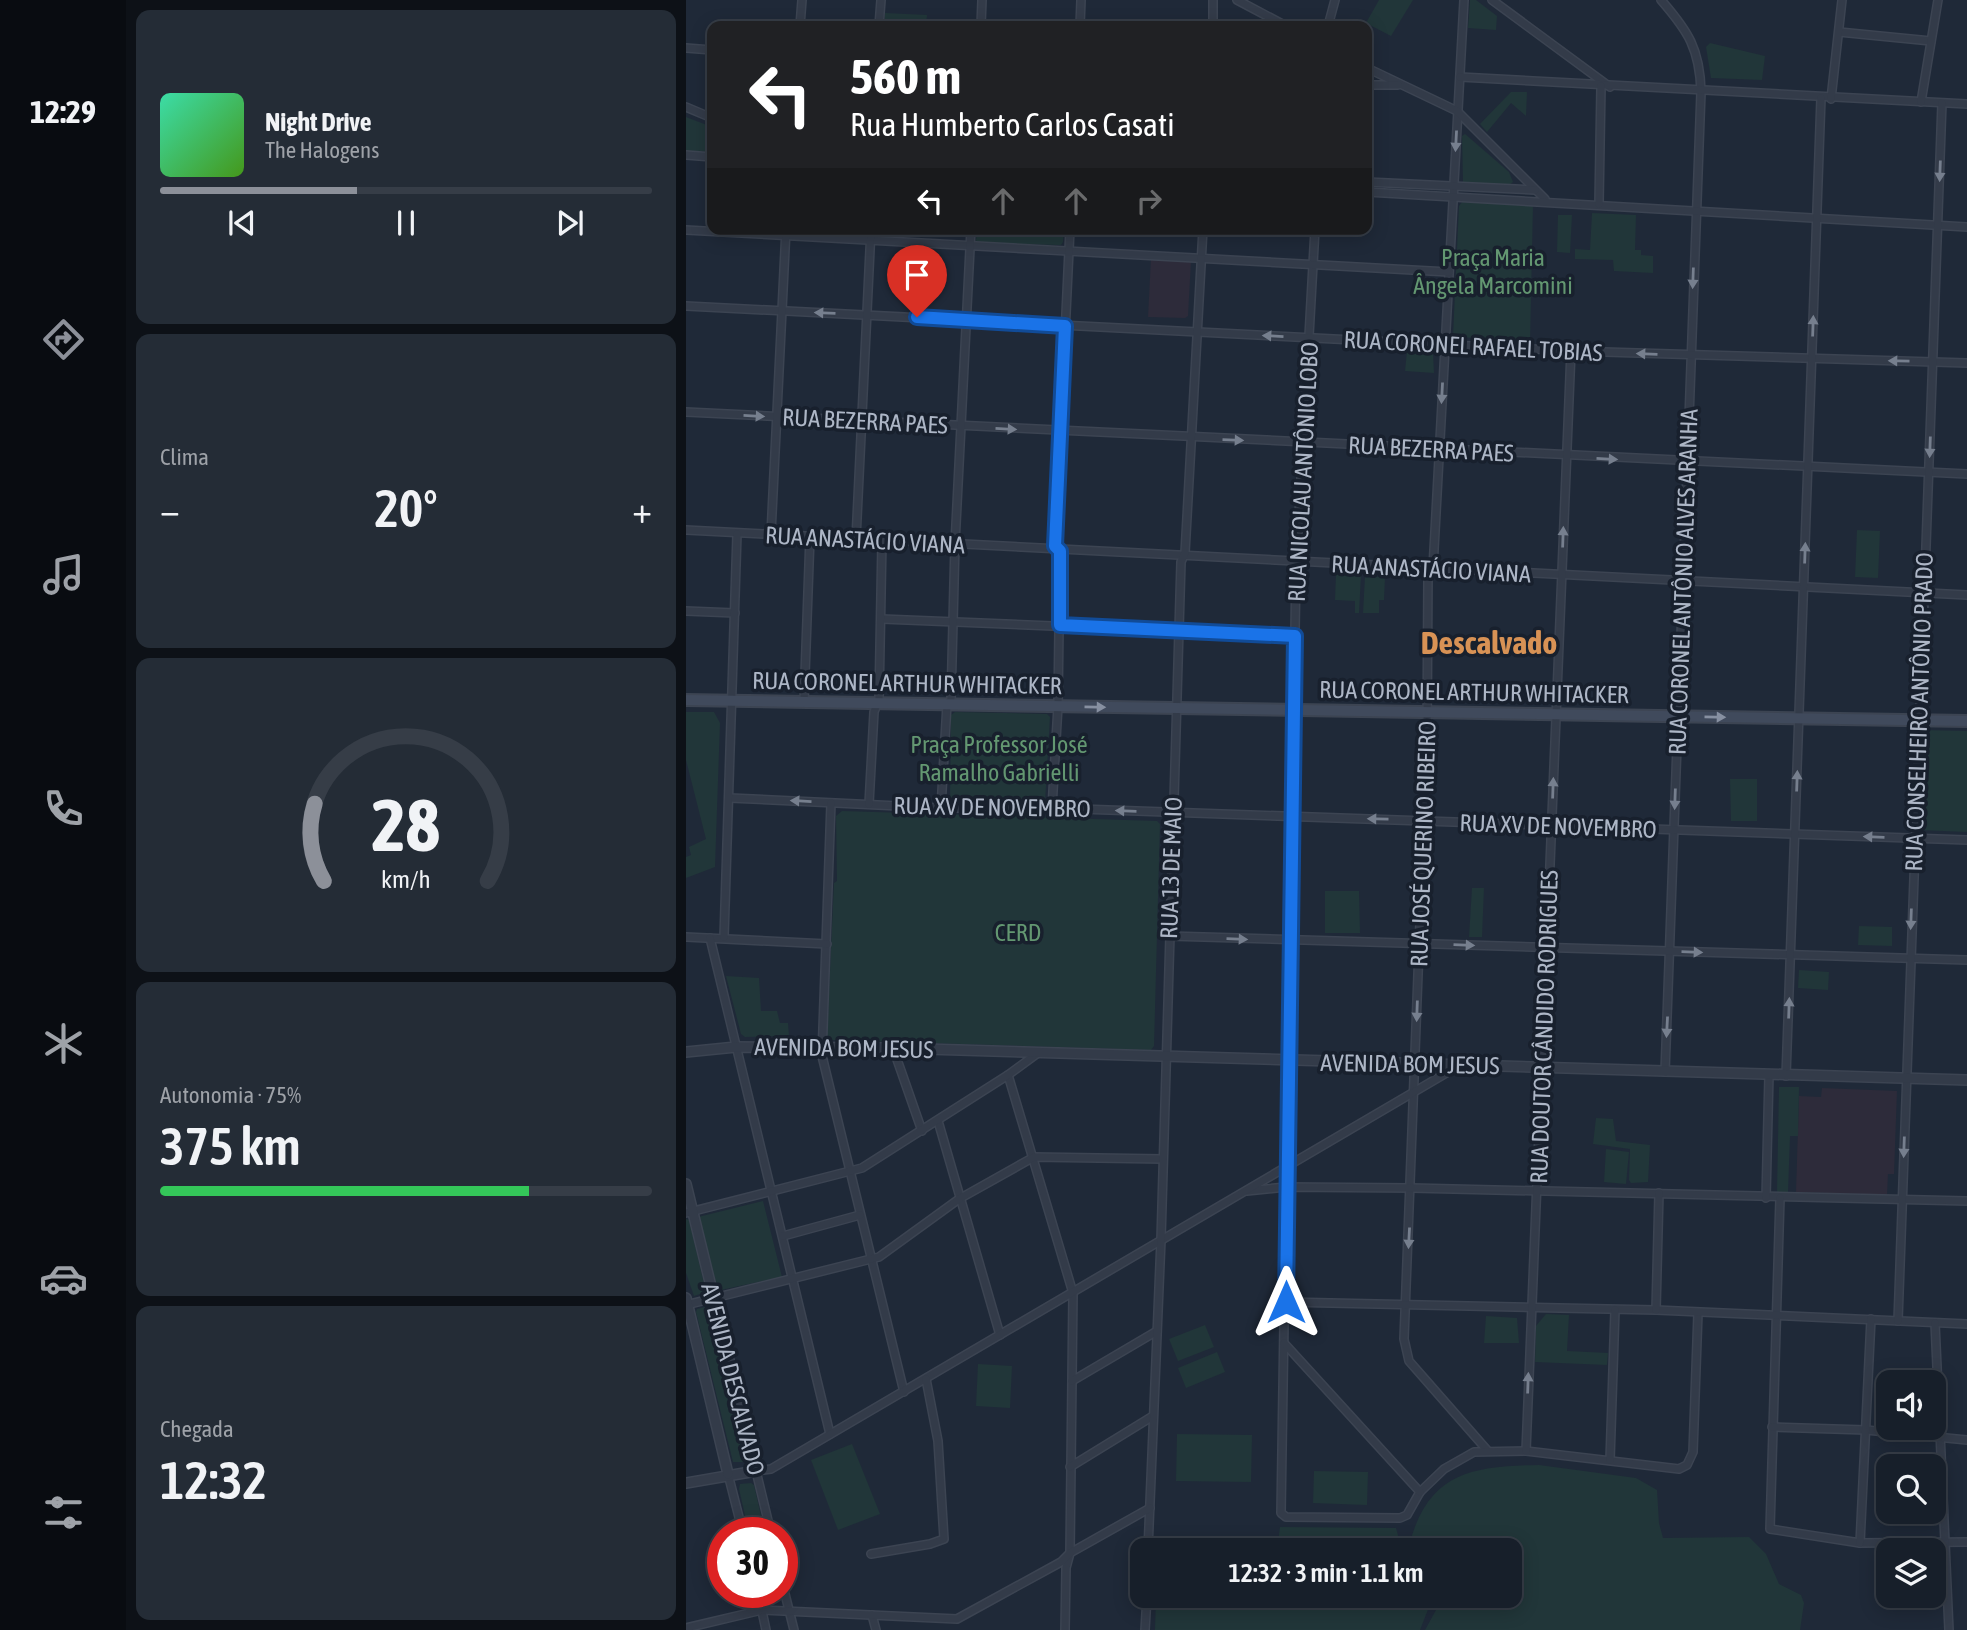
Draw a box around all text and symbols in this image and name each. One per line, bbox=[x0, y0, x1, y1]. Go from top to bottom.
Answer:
text: 560 m bbox=[850, 48, 961, 104]
icon: left bbox=[735, 49, 826, 140]
text: 12:29 bbox=[30, 93, 96, 130]
text: Rua Humberto Carlos Casati bbox=[850, 106, 1175, 143]
text: Night Drive bbox=[265, 107, 372, 137]
one-way arrow bbox=[1450, 131, 1461, 153]
text: The Halogens bbox=[265, 137, 379, 163]
one-way arrow bbox=[1934, 160, 1946, 182]
icon: left bbox=[911, 182, 949, 220]
icon: ahead bbox=[984, 182, 1022, 220]
icon: ahead bbox=[1057, 182, 1095, 220]
icon: right bbox=[1130, 182, 1168, 220]
icon: previous bbox=[223, 204, 261, 242]
icon: pause bbox=[387, 204, 425, 242]
icon: next bbox=[551, 204, 589, 242]
park label: Praça Maria Ângela Marcomini bbox=[1413, 244, 1573, 299]
pin bbox=[887, 245, 947, 317]
icon: arrive bbox=[898, 256, 936, 294]
one-way arrow bbox=[1688, 267, 1699, 289]
one-way arrow bbox=[814, 308, 836, 319]
icon: directions bbox=[39, 315, 88, 364]
one-way arrow bbox=[1808, 315, 1819, 337]
street label: RUA CORONEL RAFAEL TOBIAS bbox=[1343, 326, 1603, 366]
one-way arrow bbox=[1262, 331, 1284, 342]
street label: RUA NICOLAU ANTÔNIO LOBO bbox=[1283, 341, 1323, 603]
one-way arrow bbox=[1636, 349, 1658, 360]
one-way arrow bbox=[1888, 355, 1910, 367]
one-way arrow bbox=[1437, 382, 1448, 404]
street label: RUA BEZERRA PAES bbox=[782, 403, 948, 439]
street label: RUA CORONEL ANTÔNIO ALVES ARANHA bbox=[1663, 408, 1703, 756]
one-way arrow bbox=[743, 410, 765, 421]
one-way arrow bbox=[995, 423, 1017, 434]
street label: RUA BEZERRA PAES bbox=[1348, 431, 1514, 467]
one-way arrow bbox=[1222, 434, 1244, 445]
one-way arrow bbox=[1925, 437, 1936, 459]
text: Clima bbox=[160, 444, 209, 470]
one-way arrow bbox=[1596, 453, 1618, 464]
text: 20° bbox=[374, 478, 438, 538]
text: − bbox=[160, 488, 180, 531]
text: + bbox=[632, 488, 652, 531]
street label: RUA ANASTÁCIO VIANA bbox=[764, 521, 966, 559]
one-way arrow bbox=[1558, 525, 1569, 547]
one-way arrow bbox=[1800, 542, 1811, 564]
icon: music bbox=[39, 550, 88, 599]
street label: RUA ANASTÁCIO VIANA bbox=[1330, 550, 1532, 588]
street label: RUA CONSELHEIRO ANTÔNIO PRADO bbox=[1900, 552, 1938, 872]
district label: Descalvado bbox=[1421, 624, 1557, 661]
street label: RUA CORONEL ARTHUR WHITACKER bbox=[752, 667, 1062, 699]
street label: RUA CORONEL ARTHUR WHITACKER bbox=[1319, 676, 1629, 708]
one-way arrow bbox=[1084, 701, 1106, 712]
one-way arrow bbox=[1704, 711, 1726, 723]
street label: RUA JOSÉ QUERINO RIBEIRO bbox=[1405, 721, 1441, 967]
park label: Praça Professor José Ramalho Gabrielli bbox=[910, 731, 1088, 786]
one-way arrow bbox=[1792, 769, 1803, 791]
one-way arrow bbox=[1548, 777, 1559, 799]
text: 28 bbox=[372, 783, 440, 866]
icon: phone bbox=[39, 784, 88, 833]
one-way arrow bbox=[1669, 789, 1680, 811]
street label: RUA XV DE NOVEMBRO bbox=[893, 792, 1091, 822]
one-way arrow bbox=[789, 796, 811, 807]
street label: RUA 13 DE MAIO bbox=[1155, 797, 1187, 939]
one-way arrow bbox=[1115, 806, 1137, 817]
street label: RUA XV DE NOVEMBRO bbox=[1459, 809, 1657, 843]
one-way arrow bbox=[1366, 813, 1388, 825]
one-way arrow bbox=[1863, 832, 1885, 843]
text: km/h bbox=[381, 865, 431, 893]
street label: RUA DOUTOR CÂNDIDO RODRIGUES bbox=[1525, 870, 1563, 1184]
one-way arrow bbox=[1906, 909, 1917, 931]
park label: CERD bbox=[995, 919, 1041, 946]
one-way arrow bbox=[1226, 933, 1248, 944]
one-way arrow bbox=[1453, 939, 1475, 950]
one-way arrow bbox=[1681, 946, 1703, 957]
one-way arrow bbox=[1783, 997, 1795, 1019]
one-way arrow bbox=[1411, 1000, 1422, 1022]
one-way arrow bbox=[1661, 1016, 1672, 1038]
icon: climate bbox=[39, 1019, 88, 1068]
street label: AVENIDA BOM JESUS bbox=[754, 1033, 934, 1063]
street label: AVENIDA BOM JESUS bbox=[1320, 1049, 1500, 1079]
text: Autonomia · 75% bbox=[160, 1082, 301, 1108]
text: 375 km bbox=[160, 1116, 301, 1176]
one-way arrow bbox=[1898, 1136, 1909, 1158]
one-way arrow bbox=[1403, 1227, 1414, 1249]
icon: car bbox=[39, 1254, 88, 1303]
position arrow bbox=[1249, 1265, 1323, 1339]
street label: AVENIDA DESCALVADO bbox=[696, 1280, 770, 1478]
map controls bbox=[1876, 1370, 1946, 1608]
button: sound bbox=[1876, 1370, 1946, 1440]
one-way arrow bbox=[1523, 1372, 1534, 1394]
text: Chegada bbox=[160, 1416, 234, 1442]
text: 12:32 bbox=[160, 1450, 267, 1510]
button: search bbox=[1876, 1454, 1946, 1524]
icon: filters bbox=[39, 1488, 88, 1537]
speed limit sign: 30 bbox=[707, 1517, 798, 1608]
button: layers bbox=[1876, 1538, 1946, 1608]
text: 12:32 · 3 min · 1.1 km bbox=[1229, 1558, 1423, 1588]

